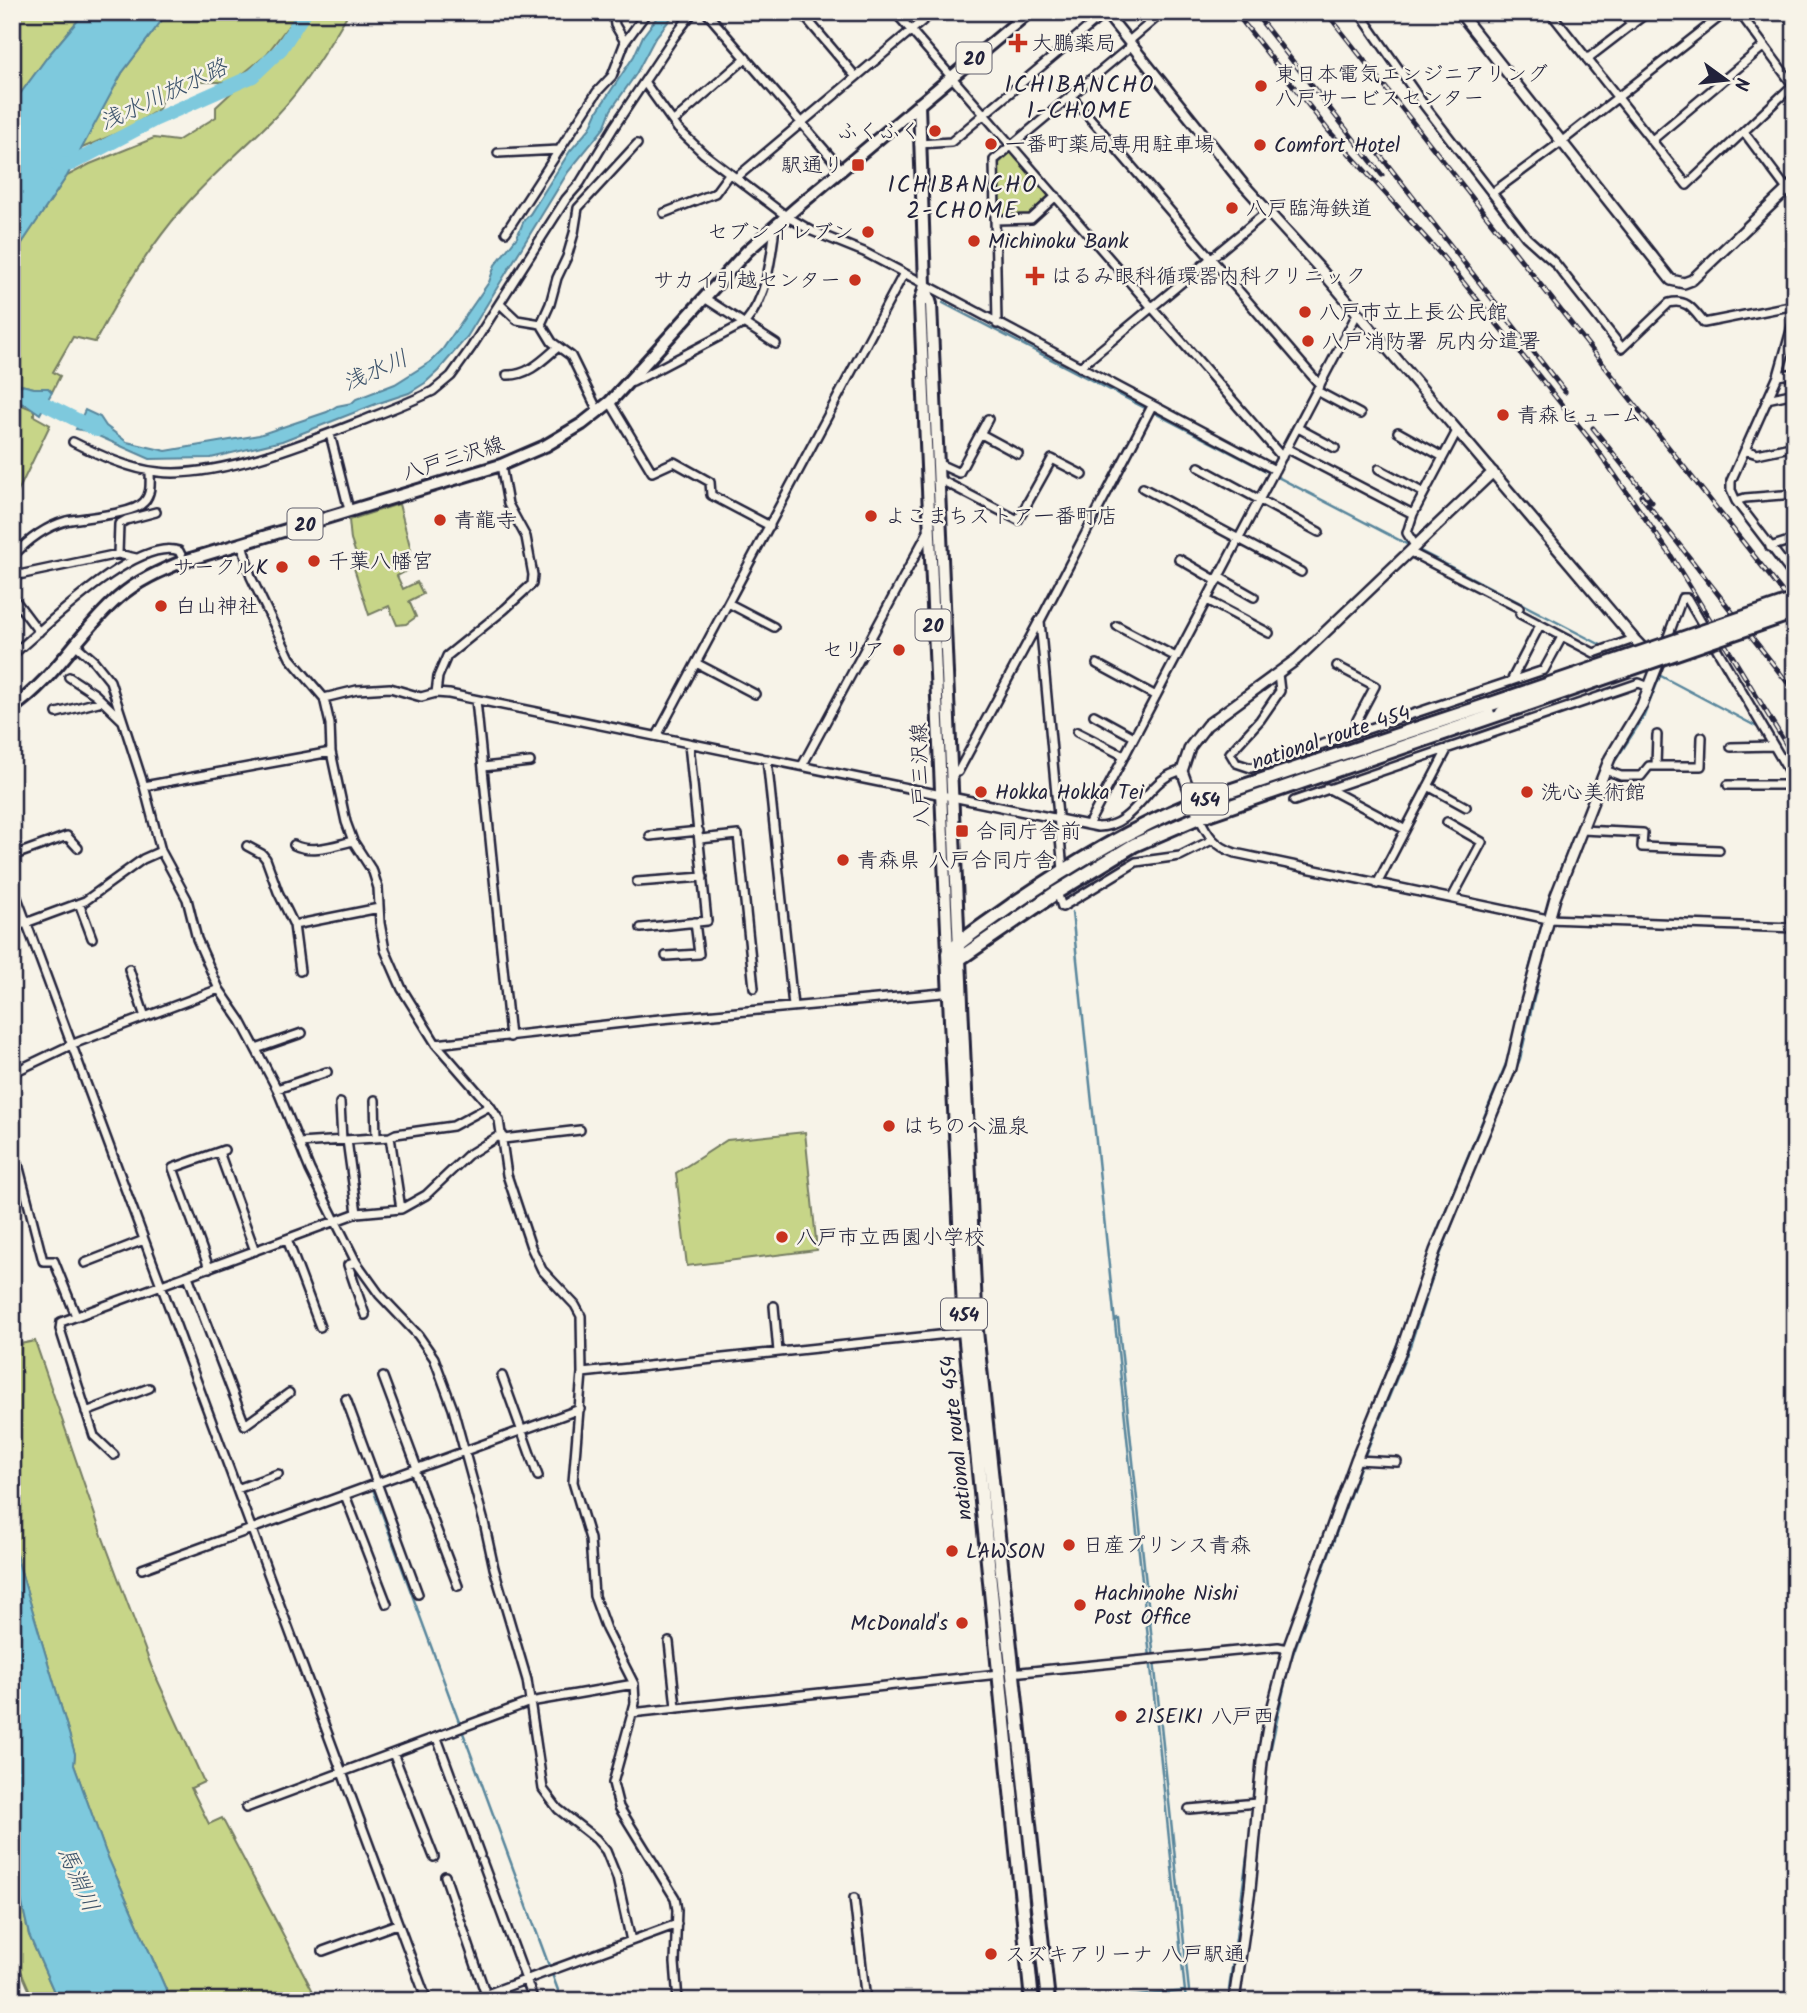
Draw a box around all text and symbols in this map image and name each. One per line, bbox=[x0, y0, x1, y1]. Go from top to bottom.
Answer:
place label: 大鵬薬局 bbox=[1032, 28, 1116, 61]
marker: 大鵬薬局 bbox=[1010, 35, 1026, 51]
road number: 20 bbox=[956, 43, 992, 74]
north arrow bbox=[1692, 46, 1762, 116]
water label: 浅水川放水路 bbox=[94, 49, 236, 141]
place label: 東日本電気エンジニアリング 八戸サービスセンター bbox=[1275, 59, 1548, 116]
district label: ICHIBANCHO 1-CHOME bbox=[1005, 68, 1155, 130]
text: N bbox=[1724, 74, 1757, 94]
marker: 東日本電気エンジニアリング 八戸サービスセンター bbox=[1253, 78, 1269, 94]
place label: ふくふく bbox=[837, 116, 921, 149]
marker: ふくふく bbox=[927, 123, 943, 139]
place label: 一番町薬局専用駐車場 bbox=[1005, 129, 1215, 162]
place label: Comfort Hotel bbox=[1274, 130, 1400, 163]
marker: 一番町薬局専用駐車場 bbox=[983, 136, 999, 152]
marker: Comfort Hotel bbox=[1252, 137, 1268, 153]
place label: 駅通り bbox=[781, 150, 844, 183]
marker: 駅通り bbox=[850, 157, 866, 173]
district label: ICHIBANCHO 2-CHOME bbox=[888, 168, 1038, 230]
place label: 八戸臨海鉄道 bbox=[1246, 193, 1372, 226]
marker: 八戸臨海鉄道 bbox=[1224, 200, 1240, 216]
place label: セブンイレブン bbox=[707, 217, 854, 250]
marker: セブンイレブン bbox=[860, 224, 876, 240]
place label: Michinoku Bank bbox=[988, 226, 1129, 259]
marker: Michinoku Bank bbox=[966, 233, 982, 249]
place label: はるみ眼科循環器内科クリニック bbox=[1051, 261, 1366, 294]
place label: サカイ引越センター bbox=[653, 265, 841, 298]
marker: はるみ眼科循環器内科クリニック bbox=[1025, 266, 1045, 286]
marker: サカイ引越センター bbox=[847, 272, 863, 288]
place label: 八戸市立上長公民館 bbox=[1319, 297, 1508, 330]
marker: 八戸市立上長公民館 bbox=[1297, 304, 1313, 320]
place label: 八戸消防署 尻内分遣署 bbox=[1322, 326, 1540, 359]
marker: 八戸消防署 尻内分遣署 bbox=[1300, 333, 1316, 349]
water label: 浅水川 bbox=[337, 341, 415, 402]
place label: 青森ヒューム bbox=[1517, 400, 1642, 433]
marker: 青森ヒューム bbox=[1495, 407, 1511, 423]
street label: 八戸三沢線 bbox=[398, 428, 508, 491]
place label: よこまちストア一番町店 bbox=[885, 501, 1118, 534]
place label: 青龍寺 bbox=[454, 505, 517, 538]
marker: よこまちストア一番町店 bbox=[863, 508, 879, 524]
road number: 20 bbox=[288, 509, 322, 540]
marker: 青龍寺 bbox=[432, 512, 448, 528]
place label: 千葉八幡宮 bbox=[328, 546, 433, 579]
place label: サークルK bbox=[173, 552, 269, 585]
marker: 千葉八幡宮 bbox=[306, 553, 322, 569]
marker: サークルK bbox=[274, 559, 290, 575]
place label: 白山神社 bbox=[175, 591, 259, 624]
marker: 白山神社 bbox=[153, 598, 169, 614]
road number: 20 bbox=[916, 610, 950, 640]
place label: セリア bbox=[822, 635, 885, 668]
marker: セリア bbox=[891, 642, 907, 658]
street label: national route 454 bbox=[1248, 697, 1415, 780]
street label: 八戸三沢線 bbox=[903, 722, 940, 828]
place label: Hokka Hokka Tei bbox=[995, 777, 1145, 810]
place label: 洗心美術館 bbox=[1541, 777, 1646, 810]
marker: Hokka Hokka Tei bbox=[973, 784, 989, 800]
road number: 454 bbox=[1182, 784, 1228, 814]
marker: 洗心美術館 bbox=[1519, 784, 1535, 800]
place label: 合同庁舎前 bbox=[976, 816, 1081, 849]
marker: 合同庁舎前 bbox=[954, 823, 970, 839]
place label: 青森県 八戸合同庁舎 bbox=[857, 845, 1054, 878]
marker: 青森県 八戸合同庁舎 bbox=[835, 852, 851, 868]
place label: はちのへ温泉 bbox=[903, 1111, 1029, 1144]
marker: はちのへ温泉 bbox=[881, 1118, 897, 1134]
place label: 八戸市立西園小学校 bbox=[796, 1222, 985, 1255]
marker: 八戸市立西園小学校 bbox=[774, 1229, 790, 1245]
road number: 454 bbox=[941, 1298, 987, 1330]
street label: national route 454 bbox=[932, 1354, 983, 1522]
place label: 日産プリンス青森 bbox=[1083, 1530, 1251, 1563]
place label: LAWSON bbox=[966, 1536, 1045, 1569]
marker: 日産プリンス青森 bbox=[1061, 1537, 1077, 1553]
marker: LAWSON bbox=[944, 1543, 960, 1559]
place label: Hachinohe Nishi Post Office bbox=[1094, 1578, 1239, 1635]
marker: Hachinohe Nishi Post Office bbox=[1072, 1597, 1088, 1613]
place label: McDonald's bbox=[850, 1608, 948, 1641]
marker: McDonald's bbox=[954, 1615, 970, 1631]
place label: 21SEIKI 八戸西 bbox=[1135, 1701, 1274, 1734]
marker: 21SEIKI 八戸西 bbox=[1113, 1708, 1129, 1724]
water label: 馬淵川 bbox=[47, 1841, 108, 1919]
place label: スズキアリーナ 八戸駅通 bbox=[1005, 1939, 1245, 1972]
marker: スズキアリーナ 八戸駅通 bbox=[983, 1946, 999, 1962]

